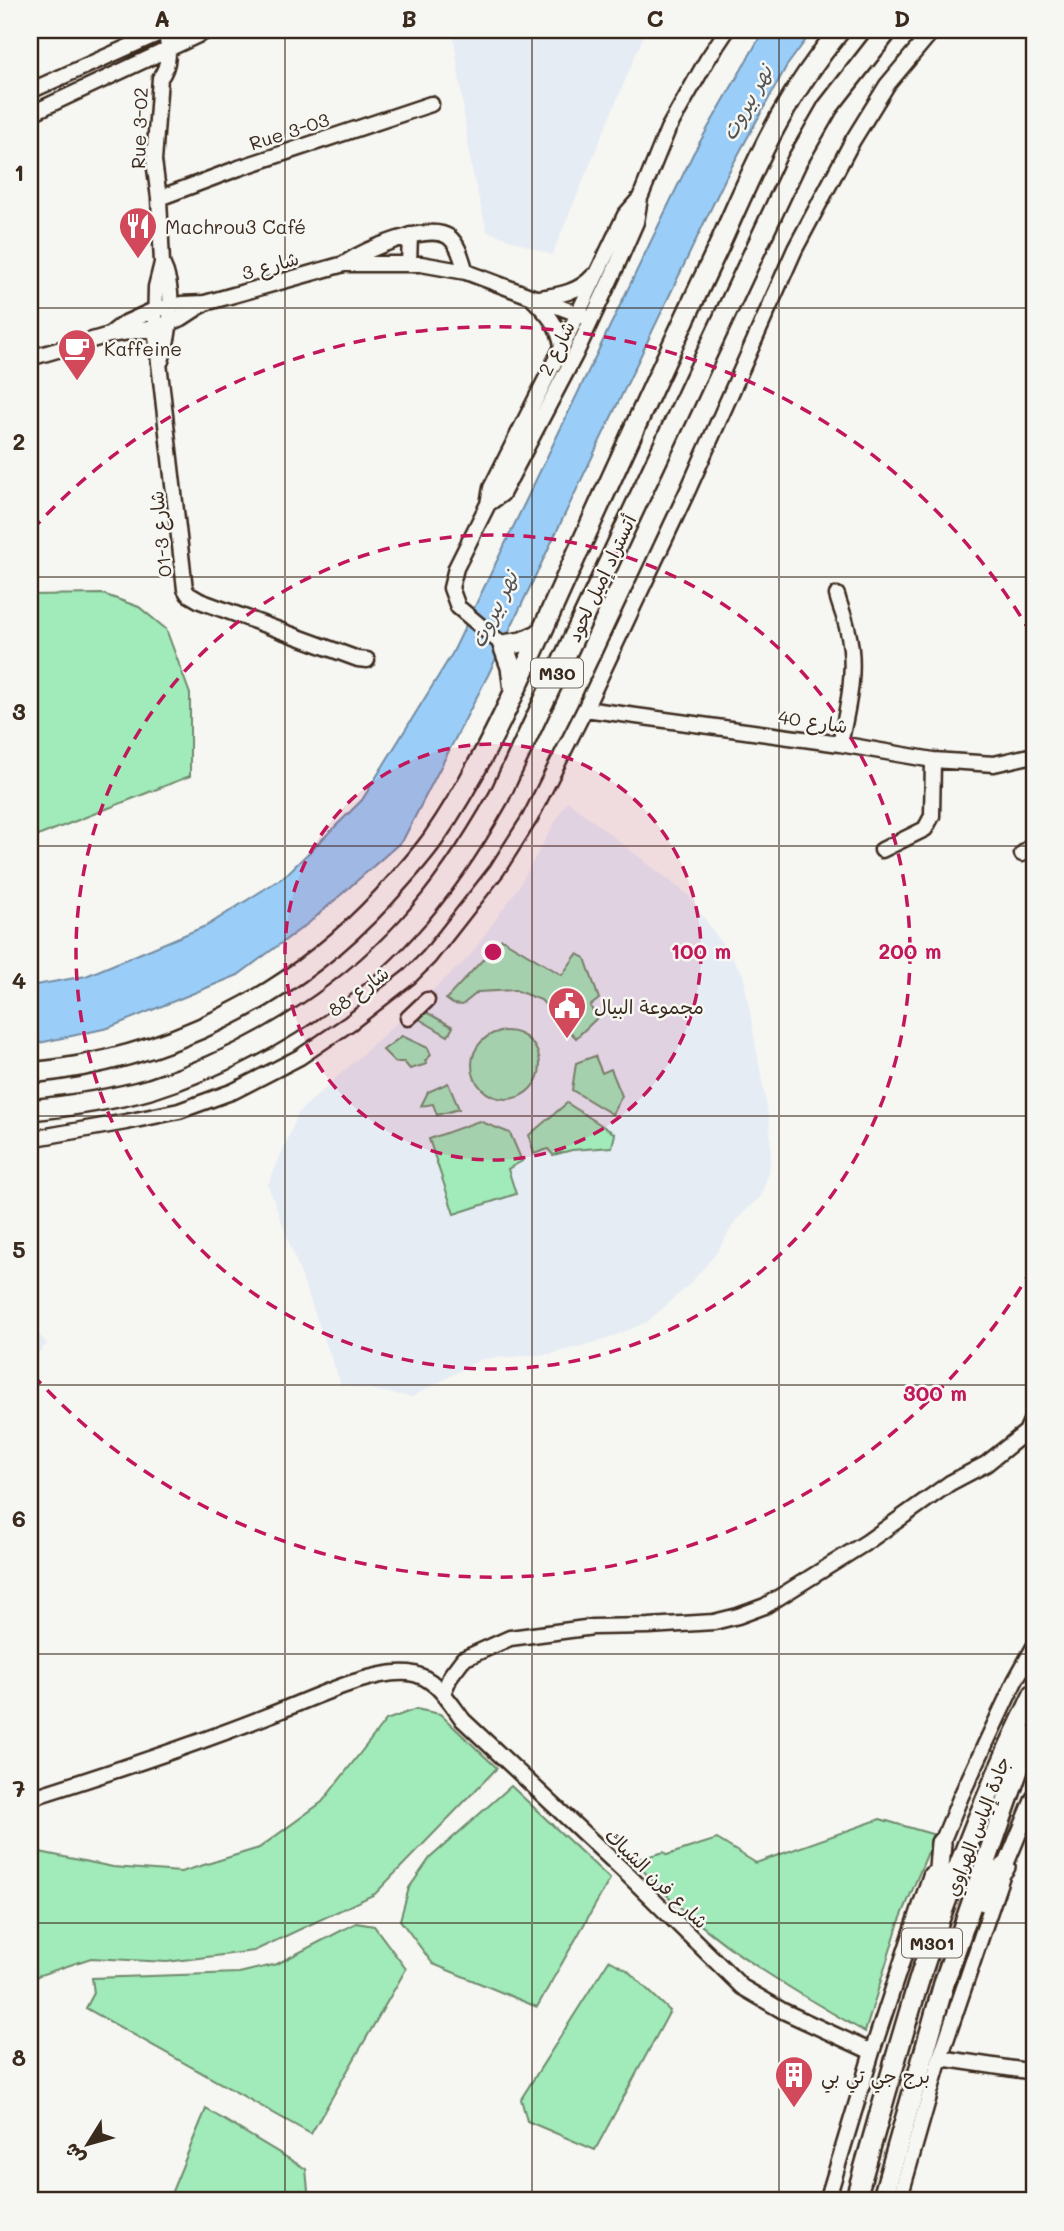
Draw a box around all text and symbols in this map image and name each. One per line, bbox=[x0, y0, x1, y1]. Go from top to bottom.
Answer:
text: A bbox=[154, 3, 170, 33]
text: B bbox=[401, 3, 417, 33]
text: C bbox=[646, 3, 664, 33]
text: D bbox=[894, 3, 910, 33]
water label: نهر بيروت bbox=[714, 58, 780, 145]
street label: Rue 3-02 bbox=[125, 87, 153, 169]
street label: Rue 3-03 bbox=[246, 106, 332, 156]
text: 1 bbox=[14, 157, 24, 187]
restaurant icon: Machrou3 Café bbox=[117, 205, 159, 260]
place label: Machrou3 Café bbox=[165, 214, 306, 239]
street label: شارع 3 bbox=[239, 245, 302, 287]
street label: شارع 2 bbox=[532, 317, 582, 380]
cafe icon: Kaffeine bbox=[56, 327, 98, 382]
place label: Kaffeine bbox=[104, 336, 182, 361]
text: 2 bbox=[13, 426, 25, 456]
street label: شارع 3-01 bbox=[143, 489, 179, 578]
street label: أتستراد إميل لحود bbox=[561, 510, 642, 646]
water label: نهر بيروت bbox=[463, 564, 525, 652]
road number: M30 bbox=[531, 658, 583, 688]
text: 3 bbox=[12, 696, 26, 726]
street label: شارع 40 bbox=[776, 704, 849, 740]
text: 100 m bbox=[671, 937, 731, 964]
text: 200 m bbox=[879, 937, 941, 964]
centre of rings bbox=[481, 940, 505, 964]
street label: شارع 88 bbox=[322, 960, 395, 1024]
text: 4 bbox=[12, 965, 26, 995]
public building icon: مجموعة البيال bbox=[546, 985, 588, 1040]
place label: مجموعة البيال bbox=[594, 994, 704, 1019]
text: 5 bbox=[12, 1234, 26, 1264]
text: 300 m bbox=[903, 1379, 967, 1406]
text: 6 bbox=[12, 1503, 26, 1533]
street label: جادة إلياس الهراوي bbox=[939, 1752, 1018, 1901]
text: 7 bbox=[13, 1773, 26, 1803]
street label: شارع فرن الشباك bbox=[599, 1822, 714, 1935]
road number: M301 bbox=[902, 1928, 962, 1957]
text: 8 bbox=[12, 2042, 26, 2072]
building icon: برج جي تي بي bbox=[773, 2054, 815, 2109]
place label: برج جي تي بي bbox=[821, 2063, 930, 2093]
north arrow bbox=[52, 2108, 122, 2178]
text: ش bbox=[58, 2139, 90, 2170]

